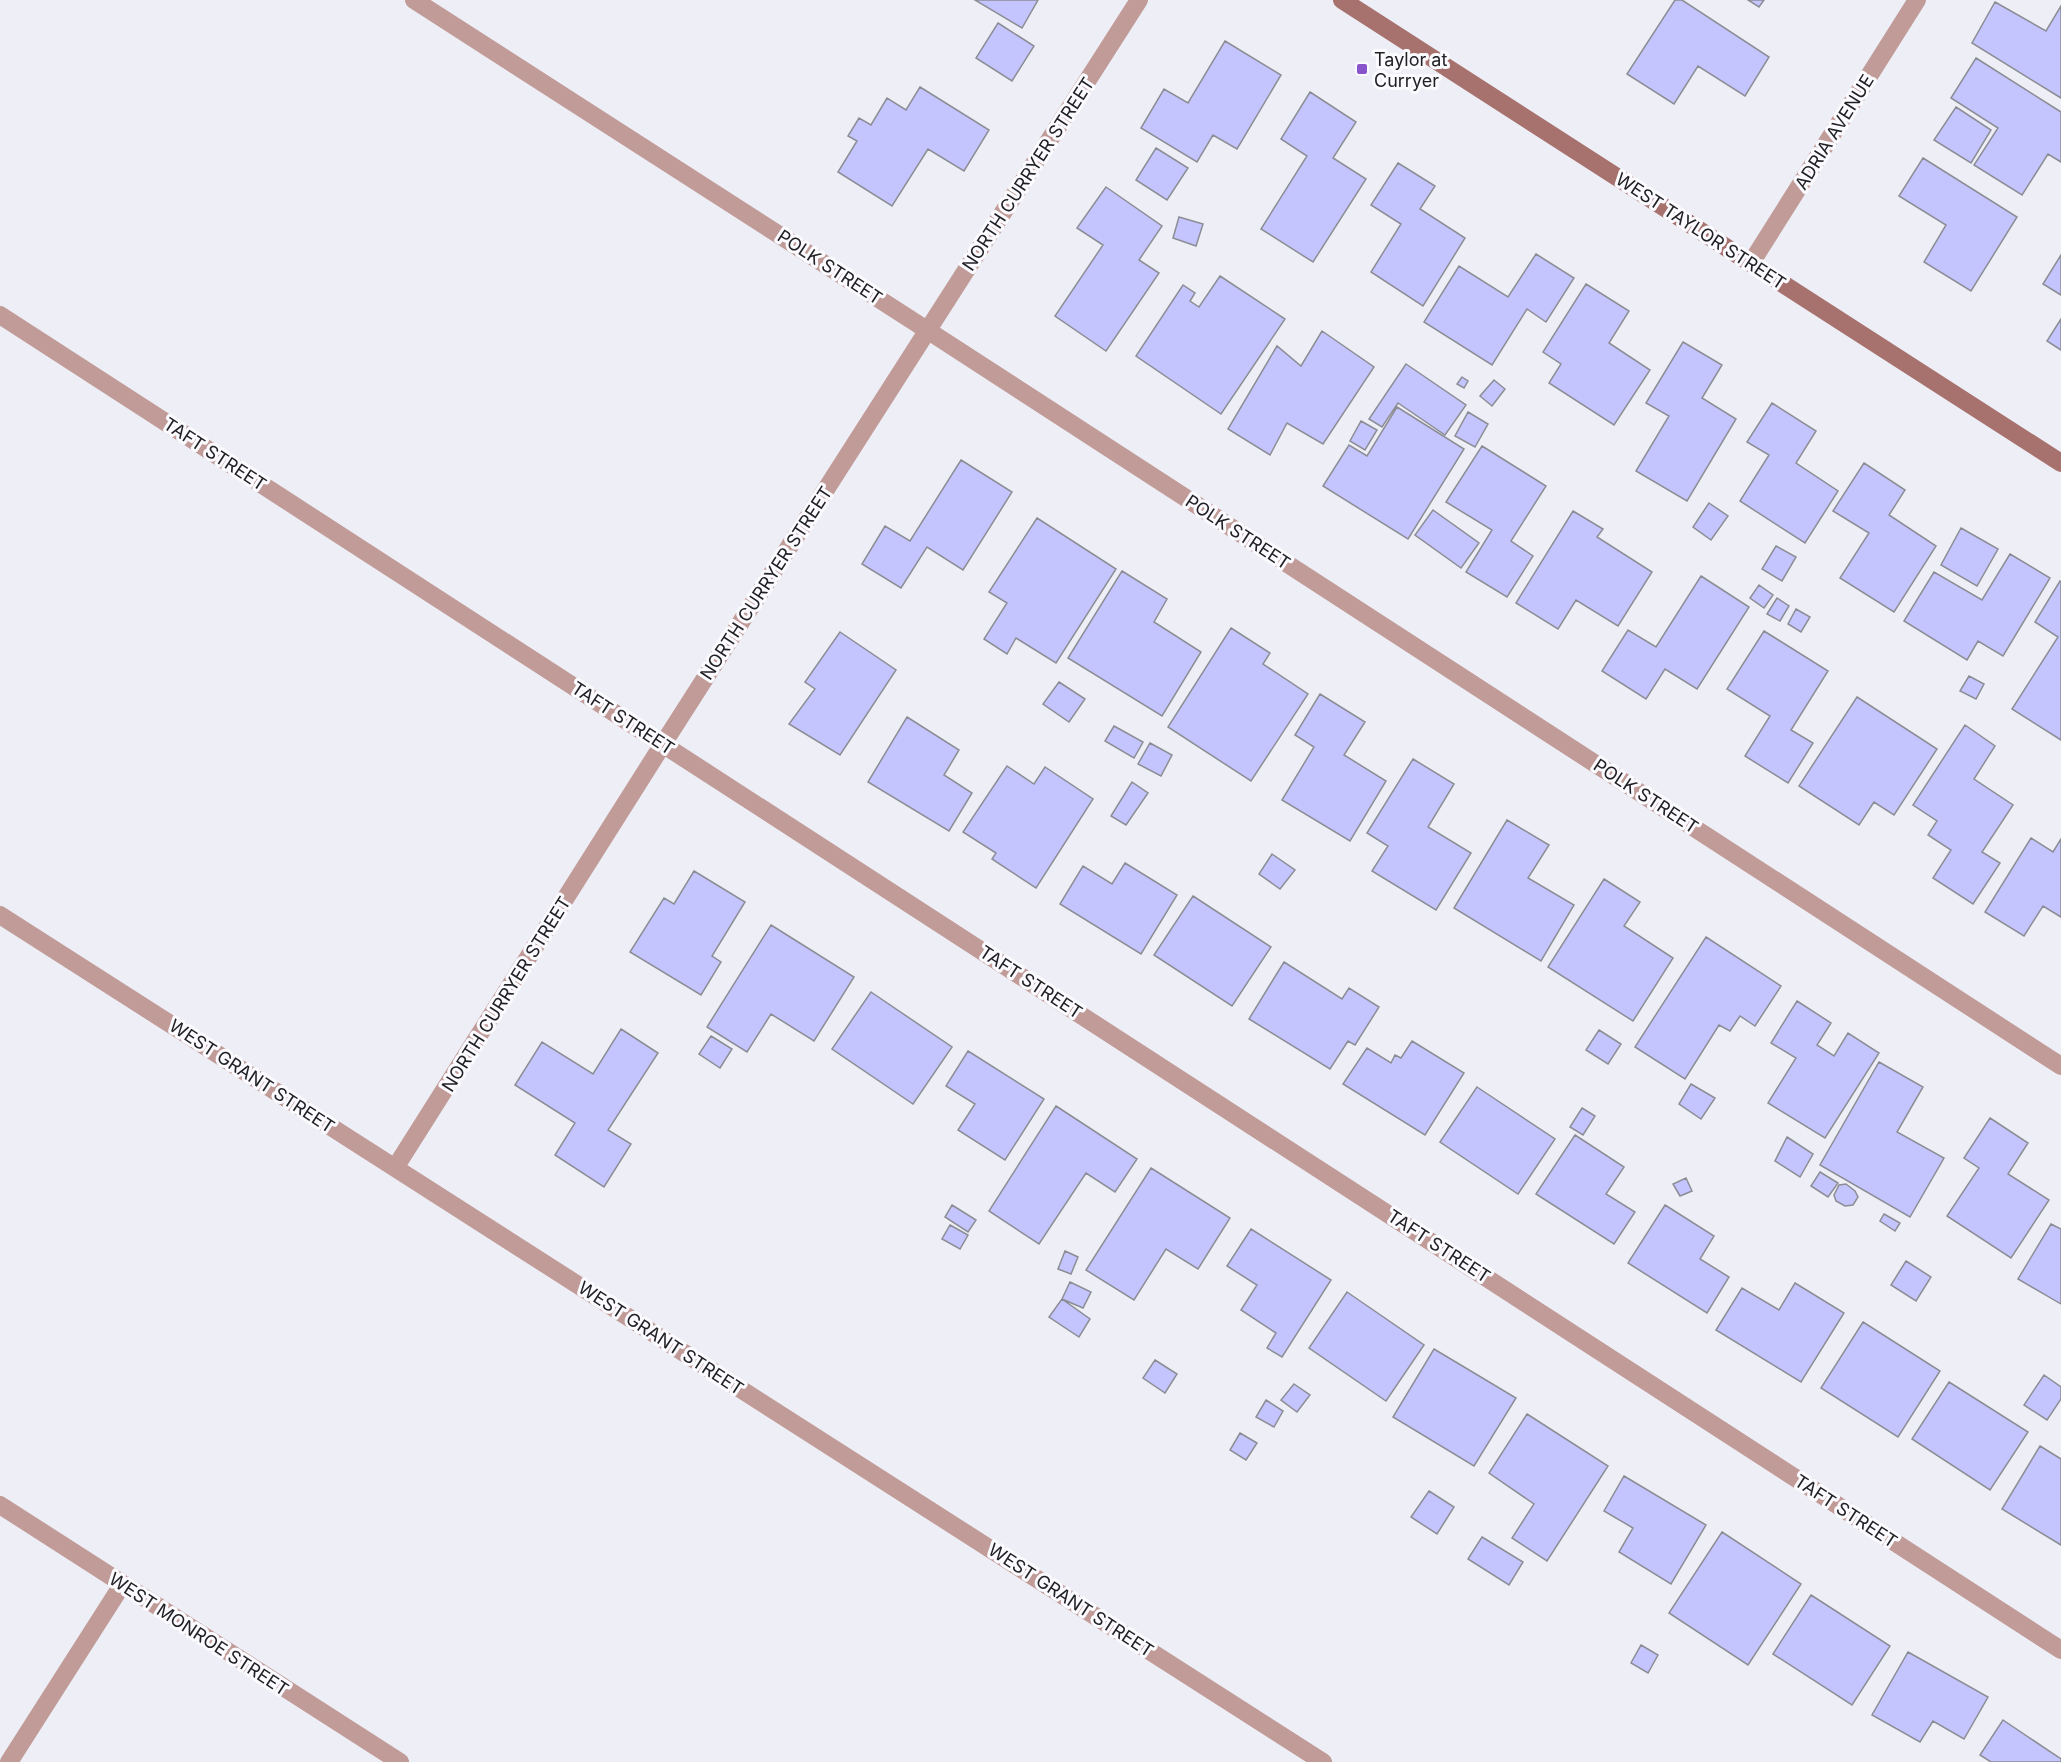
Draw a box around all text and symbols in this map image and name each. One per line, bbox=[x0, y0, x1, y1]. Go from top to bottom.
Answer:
place label: Taylor at Curryer bbox=[1374, 49, 1447, 91]
marker: Taylor at Curryer bbox=[1355, 62, 1369, 76]
street label: ADRIA AVENUE bbox=[1790, 71, 1878, 193]
street label: NORTH CURRYER STREET bbox=[958, 74, 1098, 274]
street label: WEST TAYLOR STREET bbox=[1612, 168, 1790, 294]
street label: POLK STREET bbox=[774, 225, 886, 309]
street label: TAFT STREET bbox=[160, 413, 270, 495]
street label: NORTH CURRYER STREET bbox=[696, 483, 836, 683]
street label: POLK STREET bbox=[1182, 490, 1294, 574]
street label: TAFT STREET bbox=[568, 677, 678, 759]
street label: POLK STREET bbox=[1590, 754, 1702, 838]
street label: NORTH CURRYER STREET bbox=[437, 893, 575, 1095]
street label: TAFT STREET bbox=[976, 941, 1086, 1023]
street label: WEST GRANT STREET bbox=[166, 1015, 338, 1137]
street label: TAFT STREET bbox=[1384, 1205, 1494, 1287]
street label: WEST GRANT STREET bbox=[575, 1277, 747, 1399]
street label: TAFT STREET bbox=[1791, 1470, 1901, 1552]
street label: WEST GRANT STREET bbox=[985, 1539, 1157, 1661]
street label: WEST MONROE STREET bbox=[105, 1568, 293, 1700]

